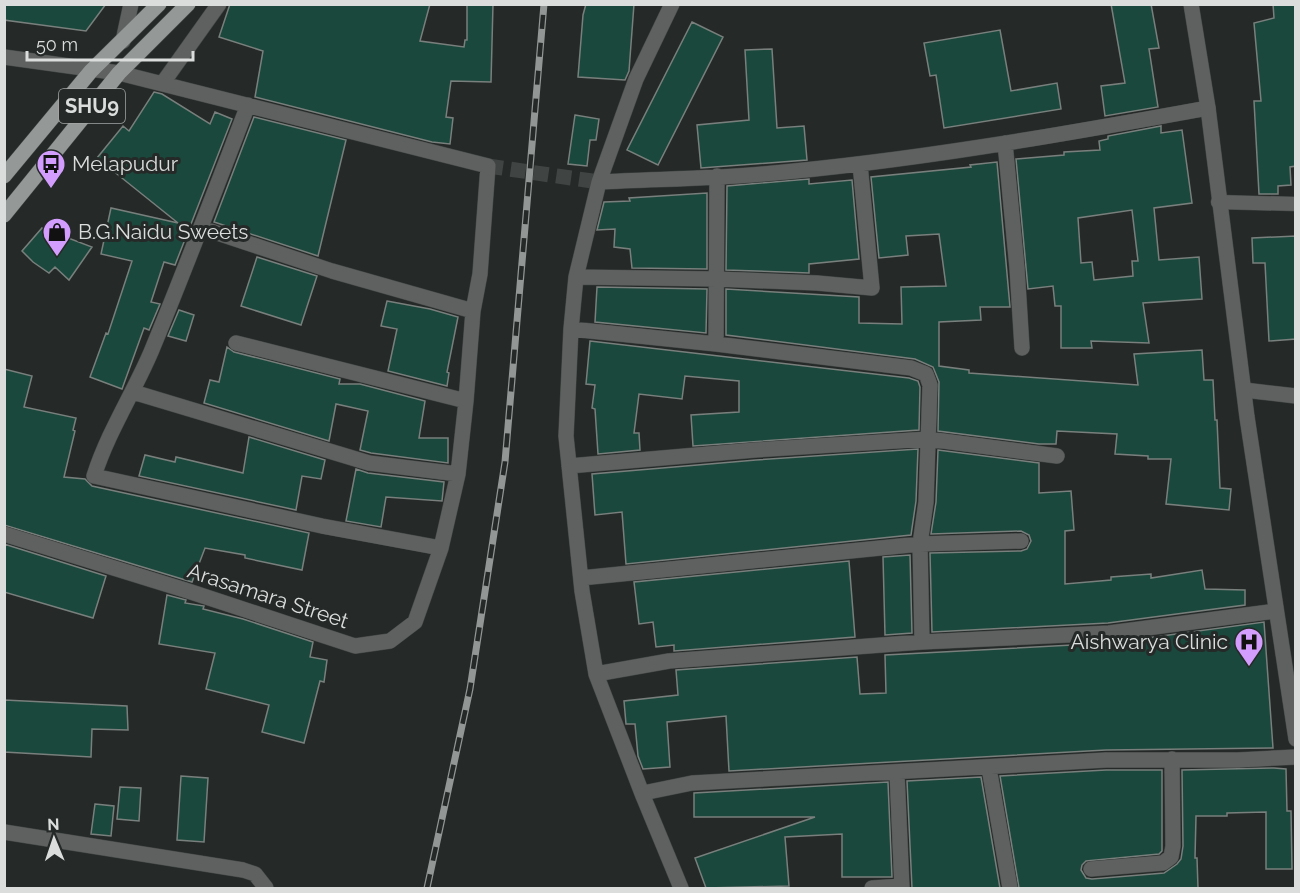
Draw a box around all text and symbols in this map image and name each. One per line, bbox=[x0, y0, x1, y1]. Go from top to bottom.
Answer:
scale bar bbox=[27, 24, 194, 62]
text: 50 m bbox=[36, 34, 78, 55]
road number: SHU9 bbox=[59, 89, 125, 123]
bus stop icon: Melapudur bbox=[35, 148, 67, 190]
place label: Melapudur bbox=[72, 151, 179, 176]
shop icon: B.G.Naidu Sweets bbox=[41, 216, 73, 258]
place label: B.G.Naidu Sweets bbox=[78, 219, 248, 244]
street label: Arasamara Street bbox=[185, 558, 352, 633]
hospital icon: Aishwarya Clinic bbox=[1233, 626, 1265, 668]
place label: Aishwarya Clinic bbox=[1071, 629, 1228, 654]
north arrow bbox=[24, 809, 84, 869]
text: N bbox=[47, 815, 60, 834]

